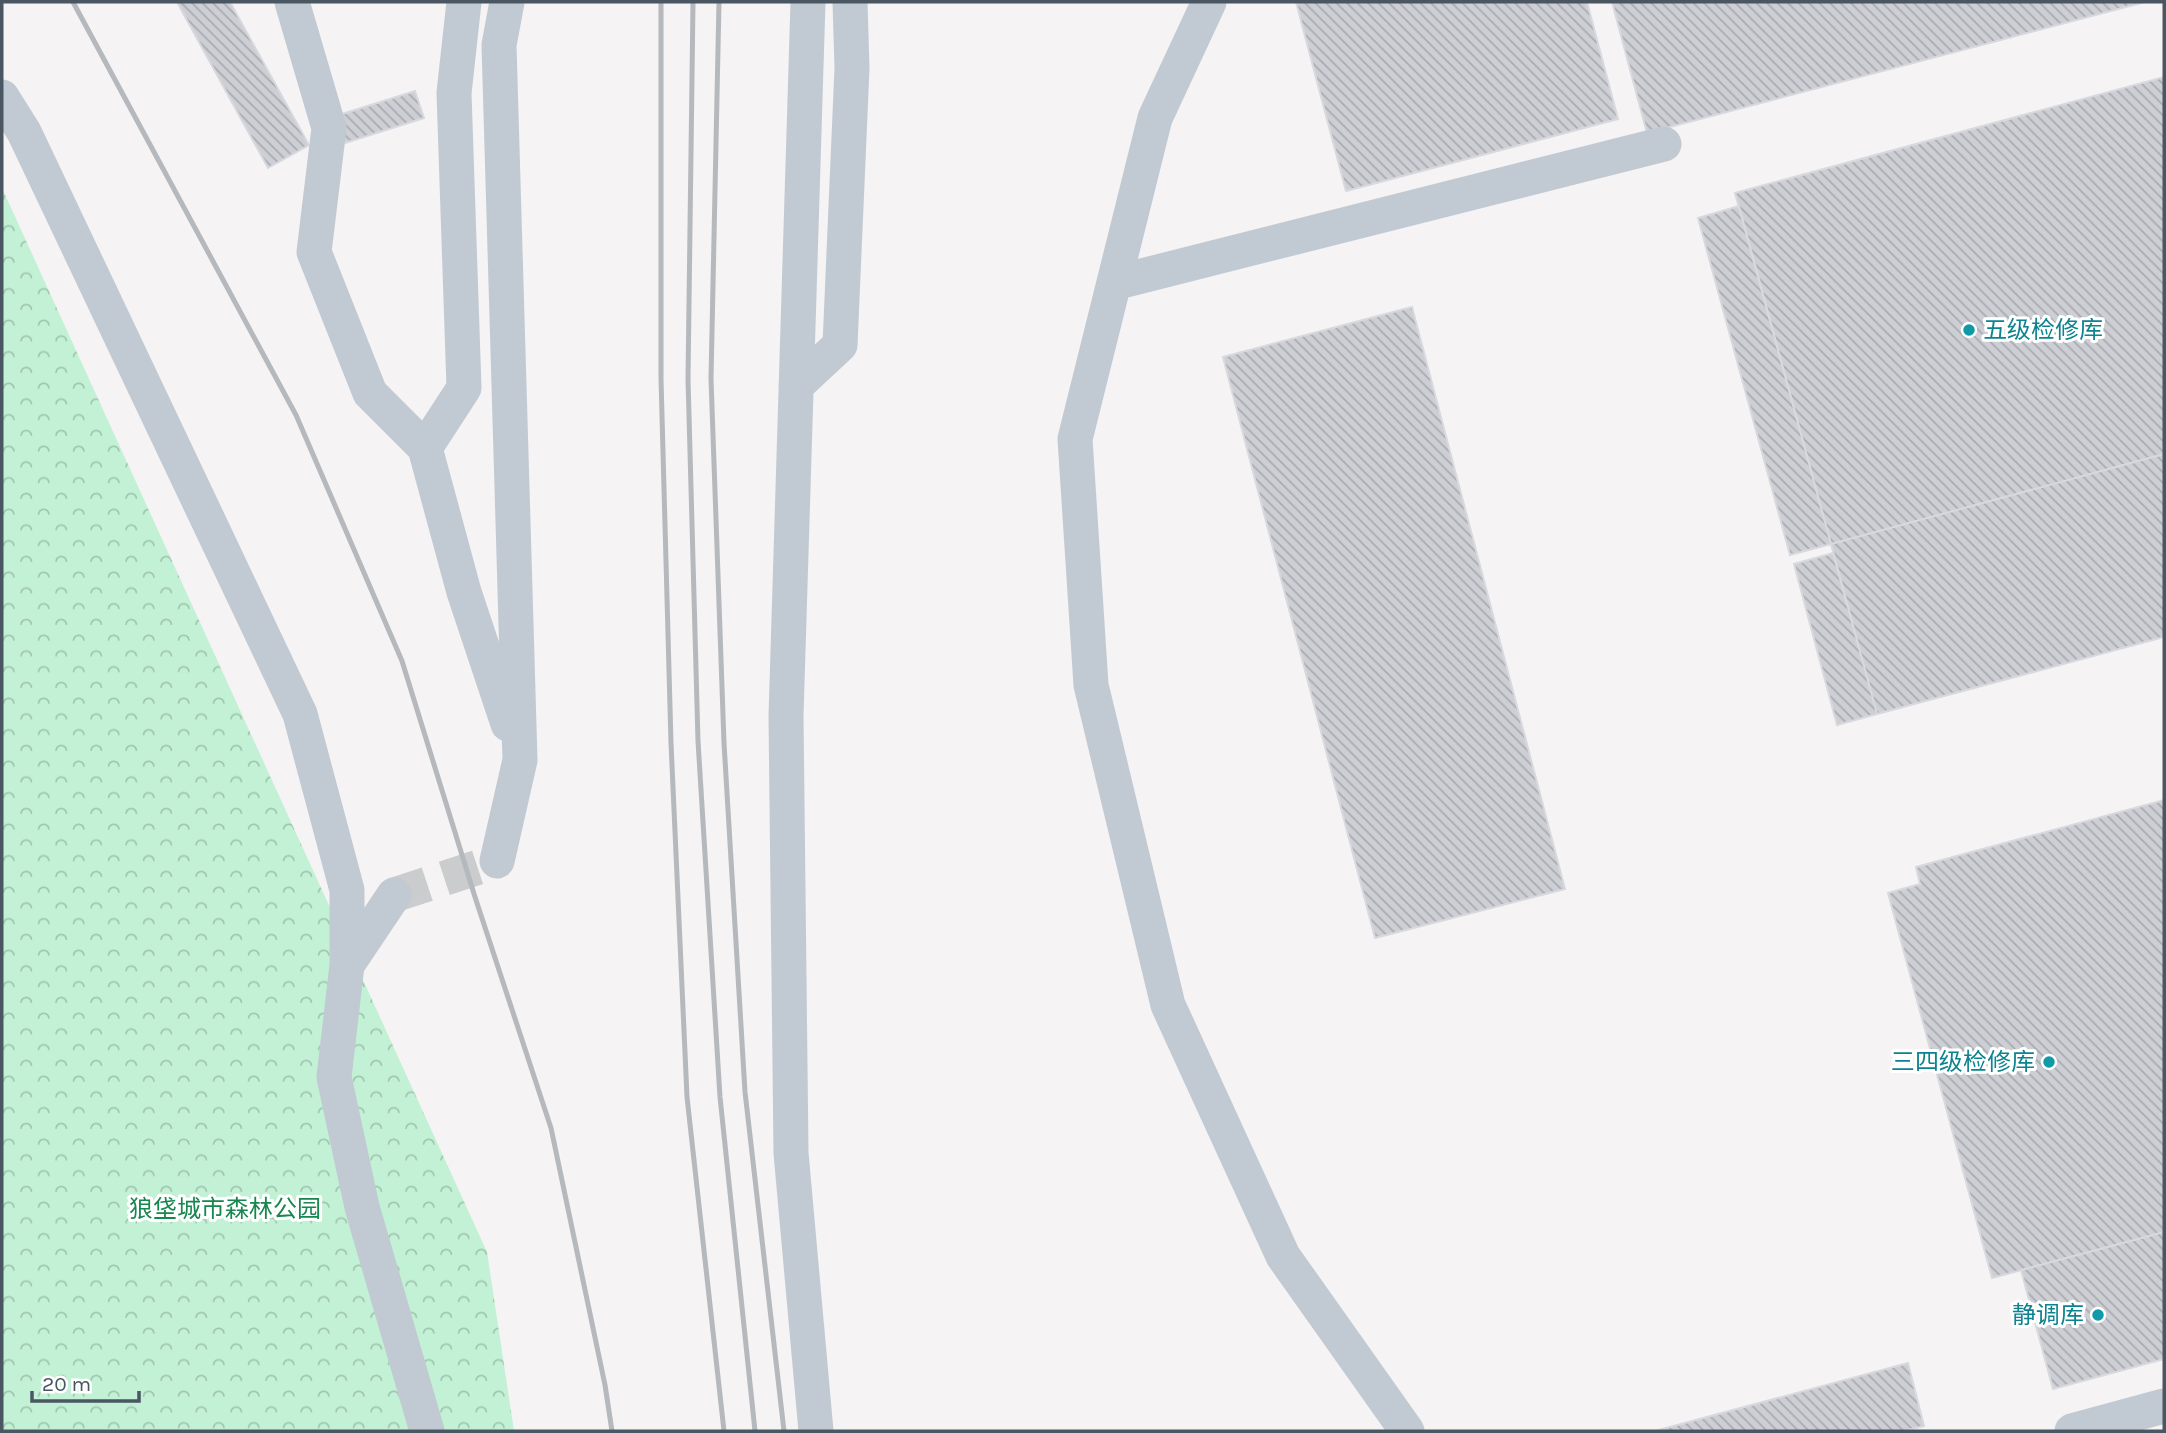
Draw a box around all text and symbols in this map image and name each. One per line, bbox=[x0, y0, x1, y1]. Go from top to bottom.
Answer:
place label: 五级检修库 bbox=[1983, 316, 2103, 344]
marker: 五级检修库 bbox=[1961, 322, 1977, 338]
place label: 三四级检修库 bbox=[1891, 1048, 2035, 1076]
marker: 三四级检修库 bbox=[2041, 1054, 2057, 1070]
park label: 狼垡城市森林公园 bbox=[129, 1195, 321, 1223]
place label: 静调库 bbox=[2012, 1301, 2084, 1329]
marker: 静调库 bbox=[2090, 1307, 2106, 1323]
scale bar bbox=[32, 1360, 138, 1404]
text: 20 m bbox=[42, 1372, 91, 1396]

